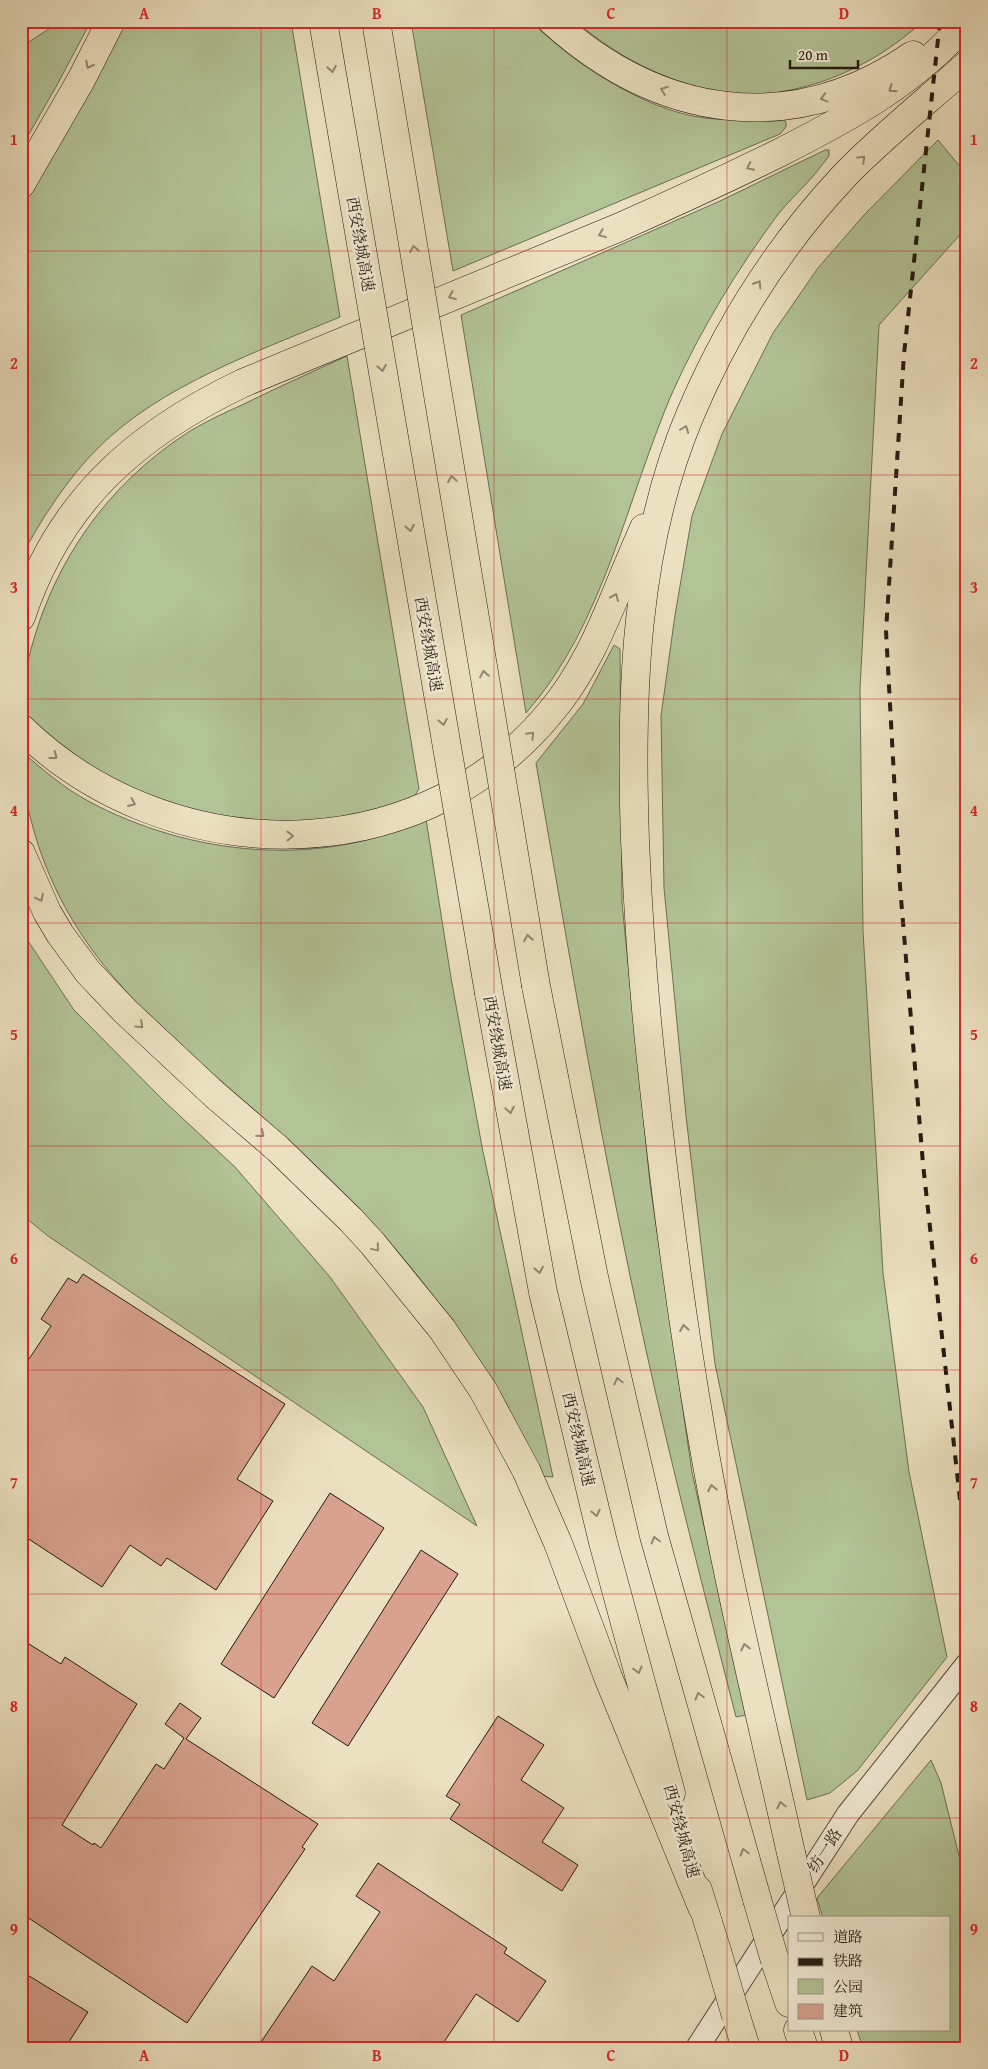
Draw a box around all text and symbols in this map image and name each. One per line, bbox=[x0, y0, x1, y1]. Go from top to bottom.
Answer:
text: A bbox=[139, 1, 150, 25]
text: B bbox=[372, 1, 382, 25]
text: C bbox=[606, 1, 616, 25]
text: D bbox=[839, 1, 849, 25]
scale bar bbox=[790, 38, 858, 70]
text: 20 m bbox=[798, 44, 829, 65]
one-way arrow bbox=[85, 59, 95, 68]
one-way arrow bbox=[326, 65, 336, 74]
one-way arrow bbox=[888, 83, 898, 92]
one-way arrow bbox=[661, 86, 669, 96]
one-way arrow bbox=[819, 92, 828, 103]
text: 1 bbox=[10, 127, 18, 151]
text: 1 bbox=[970, 127, 978, 151]
one-way arrow bbox=[856, 156, 865, 165]
one-way arrow bbox=[746, 161, 755, 172]
street label: 西安绕城高速 bbox=[341, 195, 381, 293]
one-way arrow bbox=[598, 228, 607, 239]
one-way arrow bbox=[409, 245, 420, 253]
one-way arrow bbox=[752, 280, 761, 290]
one-way arrow bbox=[448, 290, 457, 301]
text: 2 bbox=[10, 351, 18, 375]
text: 2 bbox=[970, 351, 978, 375]
one-way arrow bbox=[377, 363, 387, 372]
one-way arrow bbox=[679, 425, 689, 434]
one-way arrow bbox=[447, 474, 457, 483]
one-way arrow bbox=[404, 523, 414, 532]
text: 3 bbox=[10, 575, 18, 599]
text: 3 bbox=[970, 575, 978, 599]
one-way arrow bbox=[609, 593, 620, 602]
street label: 西安绕城高速 bbox=[409, 595, 449, 693]
one-way arrow bbox=[480, 669, 490, 678]
one-way arrow bbox=[437, 718, 447, 727]
one-way arrow bbox=[525, 732, 534, 741]
one-way arrow bbox=[48, 750, 57, 758]
one-way arrow bbox=[127, 796, 136, 807]
text: 4 bbox=[10, 798, 18, 822]
text: 4 bbox=[970, 798, 978, 822]
one-way arrow bbox=[286, 831, 294, 841]
one-way arrow bbox=[34, 893, 44, 902]
one-way arrow bbox=[523, 933, 533, 942]
street label: 西安绕城高速 bbox=[478, 994, 518, 1092]
one-way arrow bbox=[134, 1019, 143, 1028]
text: 5 bbox=[10, 1022, 18, 1046]
text: 5 bbox=[970, 1022, 978, 1046]
one-way arrow bbox=[505, 1106, 515, 1115]
one-way arrow bbox=[255, 1128, 264, 1137]
one-way arrow bbox=[370, 1242, 379, 1251]
text: 6 bbox=[10, 1246, 18, 1270]
text: 6 bbox=[970, 1246, 978, 1270]
one-way arrow bbox=[534, 1266, 544, 1274]
one-way arrow bbox=[680, 1323, 690, 1332]
one-way arrow bbox=[613, 1377, 624, 1386]
street label: 西安绕城高速 bbox=[557, 1390, 601, 1488]
text: 7 bbox=[10, 1470, 18, 1494]
text: 7 bbox=[970, 1470, 978, 1494]
one-way arrow bbox=[707, 1483, 718, 1492]
one-way arrow bbox=[590, 1509, 601, 1518]
one-way arrow bbox=[650, 1535, 661, 1544]
one-way arrow bbox=[740, 1642, 751, 1651]
one-way arrow bbox=[632, 1666, 643, 1675]
one-way arrow bbox=[695, 1692, 705, 1700]
text: 8 bbox=[10, 1694, 18, 1718]
text: 8 bbox=[970, 1694, 978, 1718]
street label: 西安绕城高速 bbox=[658, 1782, 706, 1880]
one-way arrow bbox=[776, 1801, 787, 1810]
street label: 纺一路 bbox=[801, 1823, 847, 1877]
one-way arrow bbox=[739, 1849, 749, 1857]
legend bbox=[788, 1916, 950, 2032]
text: 9 bbox=[10, 1917, 18, 1941]
text: 9 bbox=[970, 1917, 978, 1941]
text: 道路 bbox=[833, 1926, 863, 1947]
text: 铁路 bbox=[833, 1950, 863, 1971]
text: 公园 bbox=[833, 1976, 863, 1997]
text: 建筑 bbox=[833, 2000, 863, 2021]
text: A bbox=[139, 2043, 150, 2067]
text: B bbox=[372, 2043, 382, 2067]
text: C bbox=[606, 2043, 616, 2067]
text: D bbox=[839, 2043, 849, 2067]

